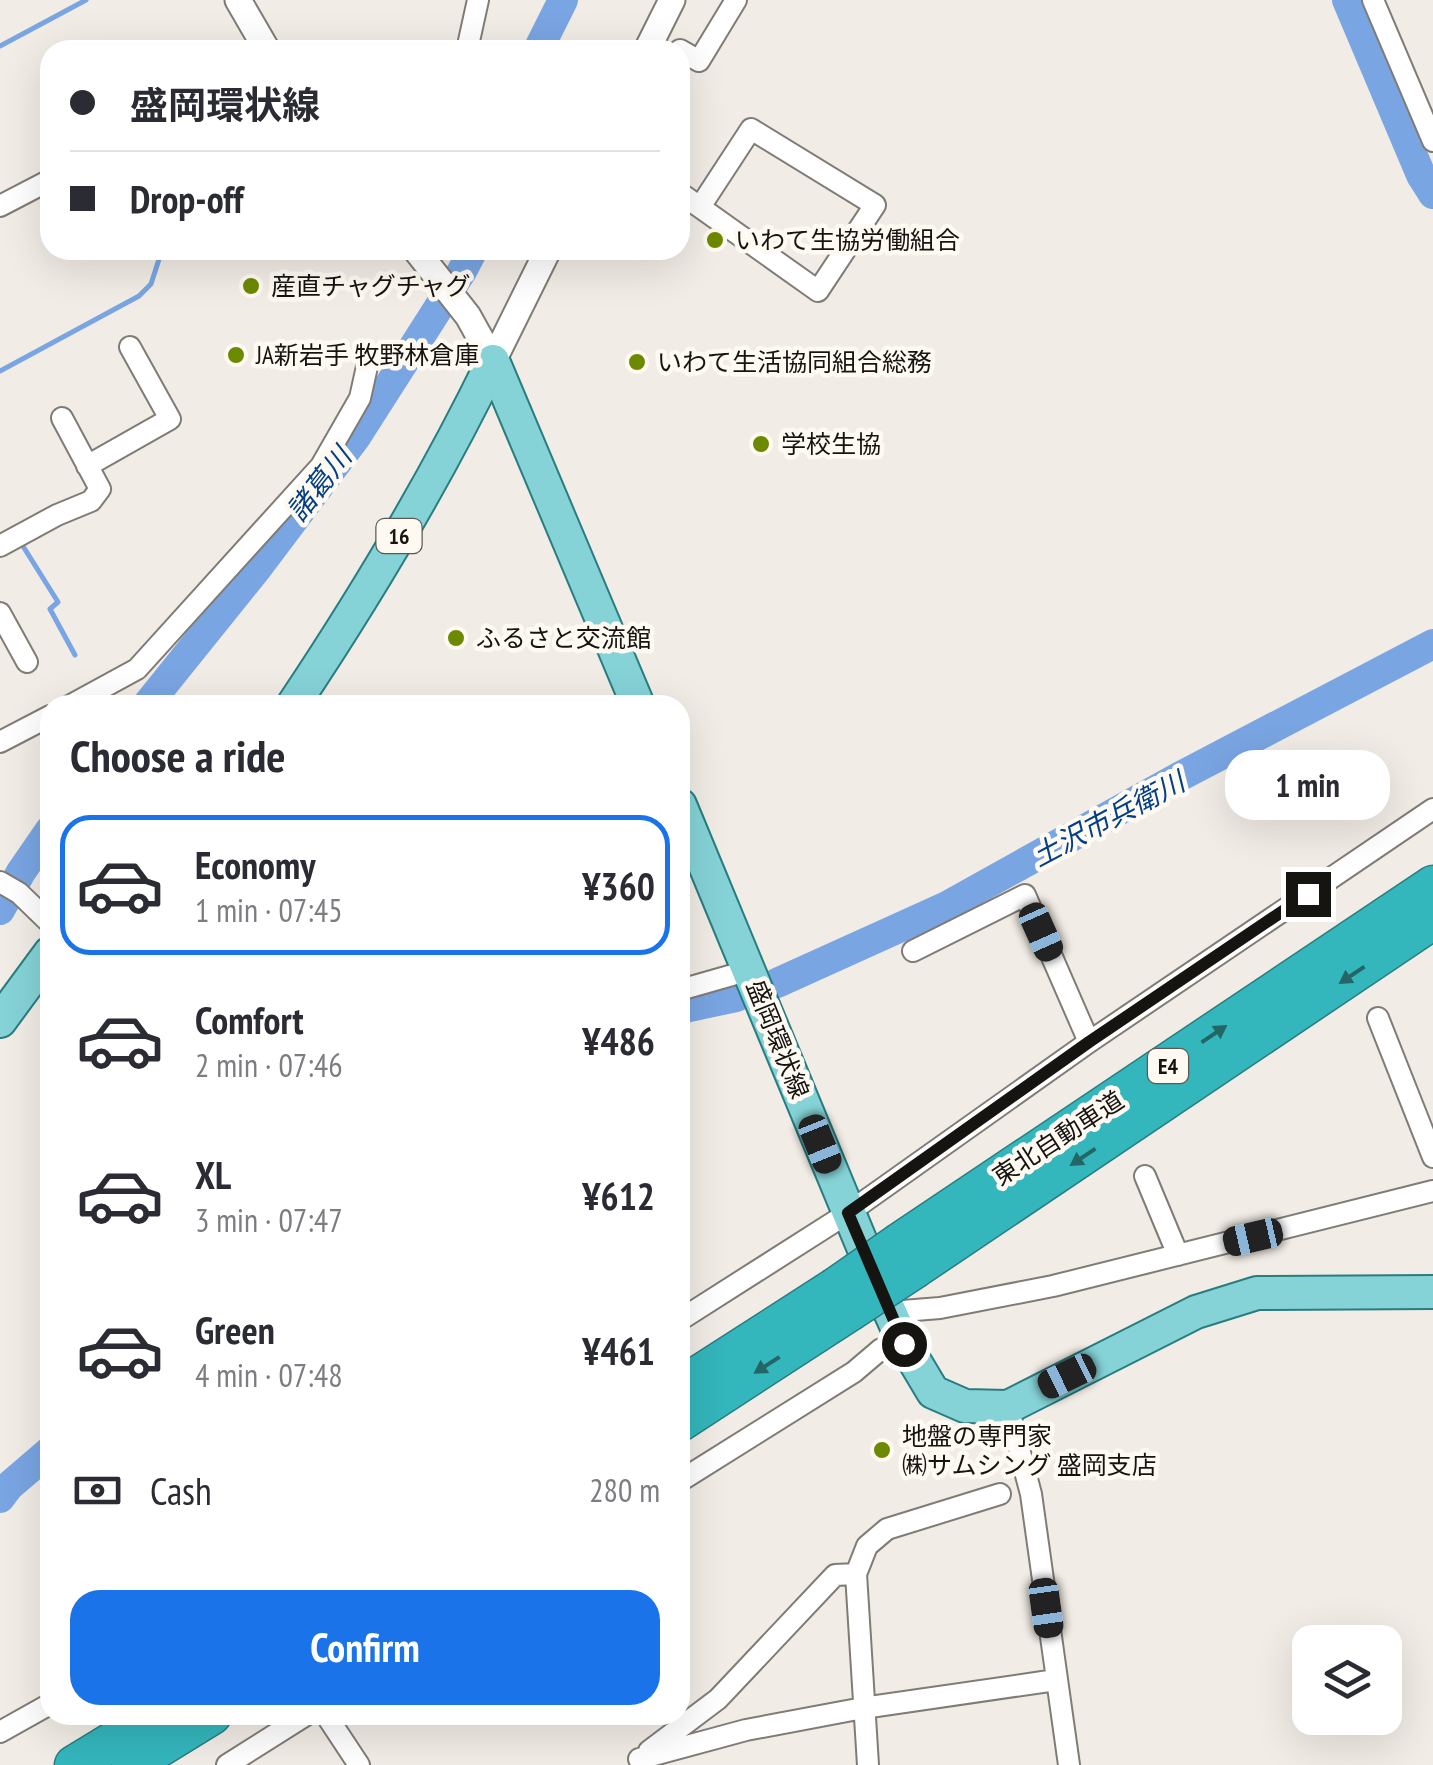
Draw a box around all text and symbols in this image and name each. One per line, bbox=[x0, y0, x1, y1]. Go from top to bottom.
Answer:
text: 盛岡環状線 bbox=[130, 80, 320, 129]
text: Drop-off bbox=[130, 174, 244, 223]
place label: いわて生協労働組合 bbox=[735, 224, 960, 256]
marker: いわて生協労働組合 bbox=[704, 229, 726, 251]
place label: 産直チャグチャグ bbox=[271, 270, 471, 302]
marker: 産直チャグチャグ bbox=[240, 275, 262, 297]
place label: JA新岩手 牧野林倉庫 bbox=[255, 339, 479, 371]
marker: JA新岩手 牧野林倉庫 bbox=[225, 344, 247, 366]
place label: いわて生活協同組合総務 bbox=[657, 346, 932, 378]
marker: いわて生活協同組合総務 bbox=[626, 351, 648, 373]
place label: 学校生協 bbox=[781, 428, 881, 460]
marker: 学校生協 bbox=[750, 433, 772, 455]
water label: 諸葛川 bbox=[278, 437, 361, 528]
road number: 16 bbox=[376, 519, 422, 553]
place label: ふるさと交流館 bbox=[476, 622, 651, 654]
marker: ふるさと交流館 bbox=[445, 627, 467, 649]
text: Choose a ride bbox=[70, 726, 285, 784]
callout: 1 min bbox=[1226, 749, 1390, 819]
water label: 土沢市兵衛川 bbox=[1025, 761, 1193, 874]
text: 1 min bbox=[1275, 764, 1340, 806]
icon: car bbox=[75, 840, 165, 930]
text: Economy bbox=[195, 840, 315, 889]
text: ¥360 bbox=[582, 861, 655, 910]
route end bbox=[1286, 872, 1331, 917]
text: 1 min · 07:45 bbox=[195, 889, 343, 931]
car bbox=[1015, 898, 1067, 966]
one-way arrow bbox=[1339, 965, 1366, 984]
street label: 盛岡環状線 bbox=[740, 975, 816, 1103]
icon: car bbox=[75, 995, 165, 1085]
text: Comfort bbox=[195, 995, 304, 1044]
text: ¥486 bbox=[582, 1016, 655, 1065]
one-way arrow bbox=[1201, 1025, 1228, 1044]
text: 2 min · 07:46 bbox=[195, 1044, 343, 1086]
road number: E4 bbox=[1148, 1049, 1188, 1083]
street label: 東北自動車道 bbox=[986, 1084, 1130, 1192]
car bbox=[795, 1111, 845, 1177]
one-way arrow bbox=[1069, 1147, 1097, 1166]
icon: car bbox=[75, 1150, 165, 1240]
text: XL bbox=[195, 1150, 231, 1199]
text: ¥612 bbox=[582, 1171, 655, 1220]
text: 3 min · 07:47 bbox=[195, 1199, 343, 1241]
car bbox=[1220, 1216, 1286, 1258]
icon: car bbox=[75, 1305, 165, 1395]
text: Green bbox=[195, 1305, 275, 1354]
route start bbox=[882, 1322, 927, 1367]
text: ¥461 bbox=[582, 1326, 655, 1375]
car bbox=[1033, 1349, 1101, 1403]
text: 4 min · 07:48 bbox=[195, 1354, 343, 1396]
one-way arrow bbox=[754, 1356, 781, 1374]
place label: 地盤の専門家 ㈱サムシング 盛岡支店 bbox=[902, 1420, 1157, 1481]
marker: 地盤の専門家 ㈱サムシング 盛岡支店 bbox=[871, 1439, 893, 1461]
icon: cash bbox=[70, 1463, 125, 1518]
text: Cash bbox=[150, 1466, 212, 1515]
text: 280 m bbox=[589, 1469, 660, 1511]
car bbox=[1027, 1576, 1065, 1640]
button: Confirm bbox=[70, 1590, 660, 1705]
map controls bbox=[1292, 1625, 1402, 1735]
button: layers bbox=[1292, 1625, 1402, 1735]

